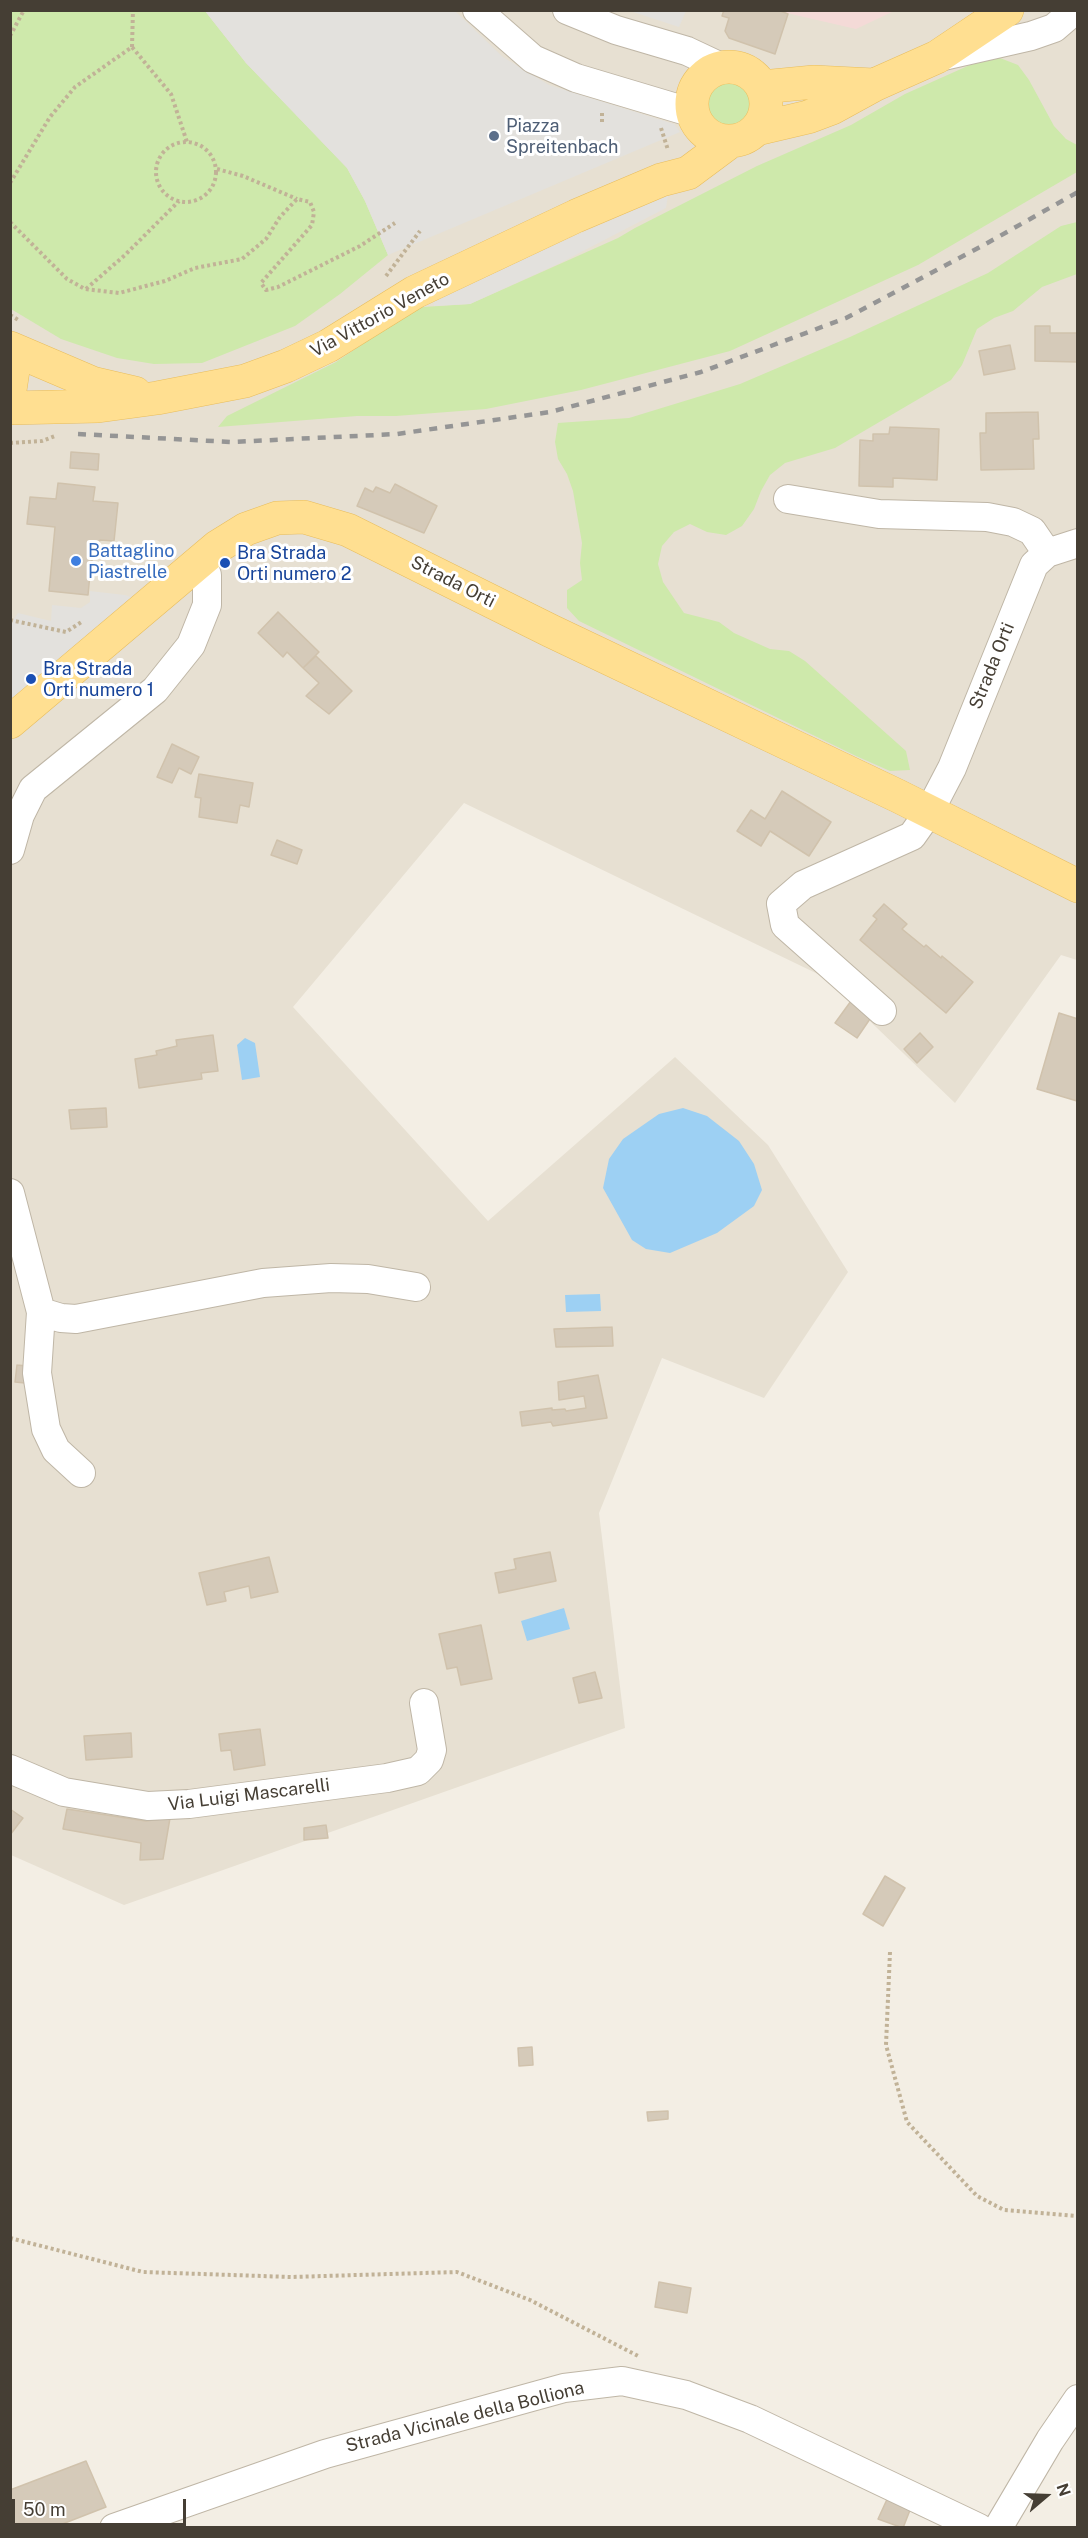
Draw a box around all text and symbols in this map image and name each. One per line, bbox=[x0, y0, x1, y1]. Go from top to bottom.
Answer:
place label: Piazza Spreitenbach bbox=[506, 115, 618, 158]
marker: Piazza Spreitenbach bbox=[487, 129, 501, 143]
street label: Via Vittorio Veneto bbox=[307, 268, 453, 362]
place label: Battaglino Piastrelle bbox=[88, 540, 174, 582]
place label: Bra Strada Orti numero 2 bbox=[237, 542, 352, 584]
street label: Strada Orti bbox=[407, 552, 499, 612]
marker: Battaglino Piastrelle bbox=[69, 554, 83, 568]
marker: Bra Strada Orti numero 2 bbox=[218, 556, 232, 570]
street label: Strada Orti bbox=[965, 619, 1019, 713]
place label: Bra Strada Orti numero 1 bbox=[43, 658, 154, 700]
marker: Bra Strada Orti numero 1 bbox=[24, 672, 38, 686]
street label: Via Luigi Mascarelli bbox=[167, 1774, 331, 1816]
street label: Strada Vicinale della Bolliona bbox=[344, 2377, 586, 2457]
north arrow bbox=[1016, 2466, 1076, 2526]
text: N bbox=[1052, 2481, 1075, 2499]
scale bar bbox=[15, 2487, 189, 2525]
text: 50 m bbox=[23, 2499, 66, 2520]

